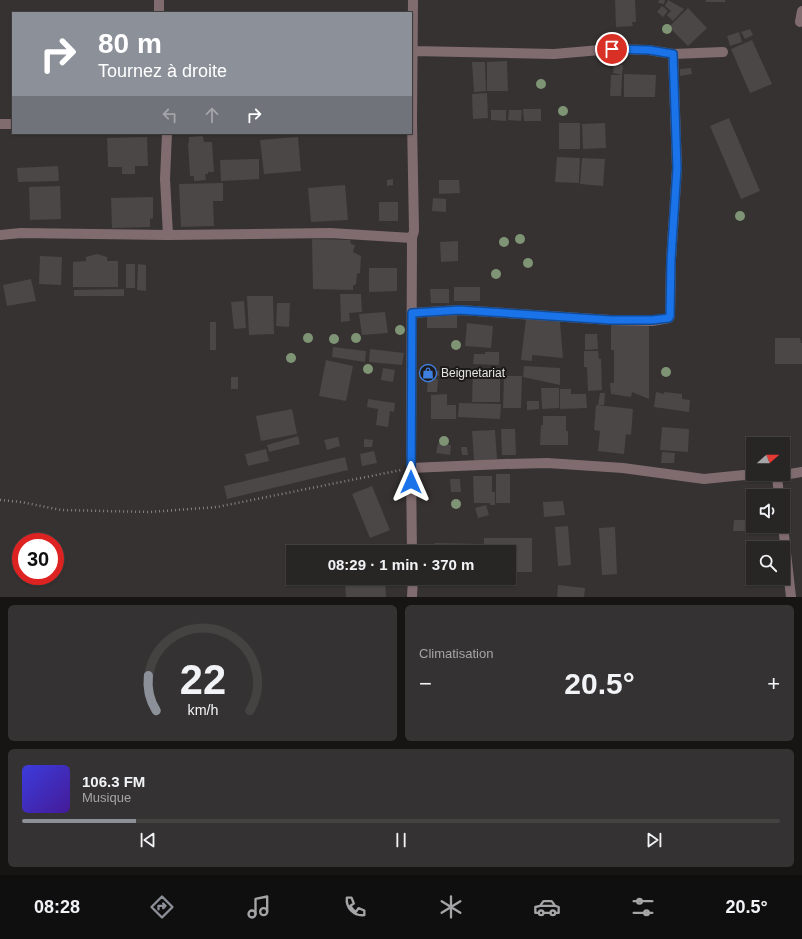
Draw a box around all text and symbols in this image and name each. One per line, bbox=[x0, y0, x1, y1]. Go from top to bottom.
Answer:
icon: right bbox=[32, 28, 84, 80]
text: 80 m bbox=[98, 28, 162, 59]
pin bbox=[595, 32, 629, 66]
icon: arrive bbox=[601, 38, 623, 60]
text: Tournez à droite bbox=[98, 61, 227, 81]
icon: left bbox=[159, 104, 181, 126]
icon: ahead bbox=[201, 104, 223, 126]
icon: right bbox=[243, 104, 265, 126]
shop icon: Beignetariat bbox=[418, 363, 438, 383]
place label: Beignetariat bbox=[441, 366, 506, 380]
north arrow bbox=[746, 437, 790, 481]
map controls bbox=[746, 437, 790, 585]
position arrow bbox=[390, 461, 432, 503]
button: sound bbox=[746, 489, 790, 533]
speed limit sign: 30 bbox=[12, 533, 64, 585]
button: search bbox=[746, 541, 790, 585]
text: 08:29 · 1 min · 370 m bbox=[328, 556, 474, 573]
text: Climatisation bbox=[419, 646, 493, 661]
text: 22 bbox=[179, 656, 226, 703]
text: 20.5° bbox=[564, 667, 635, 700]
text: − bbox=[419, 671, 432, 696]
text: + bbox=[767, 671, 780, 696]
text: km/h bbox=[187, 702, 218, 718]
text: 106.3 FM bbox=[82, 773, 145, 790]
text: Musique bbox=[82, 790, 131, 805]
icon: previous bbox=[137, 829, 159, 851]
icon: pause bbox=[390, 829, 412, 851]
icon: next bbox=[643, 829, 665, 851]
icon: directions bbox=[148, 893, 176, 921]
icon: music bbox=[245, 893, 273, 921]
icon: phone bbox=[341, 893, 369, 921]
icon: climate bbox=[437, 893, 465, 921]
icon: car bbox=[533, 893, 561, 921]
icon: filters bbox=[629, 893, 657, 921]
text: 08:28 bbox=[34, 897, 80, 917]
text: 20.5° bbox=[726, 897, 768, 917]

